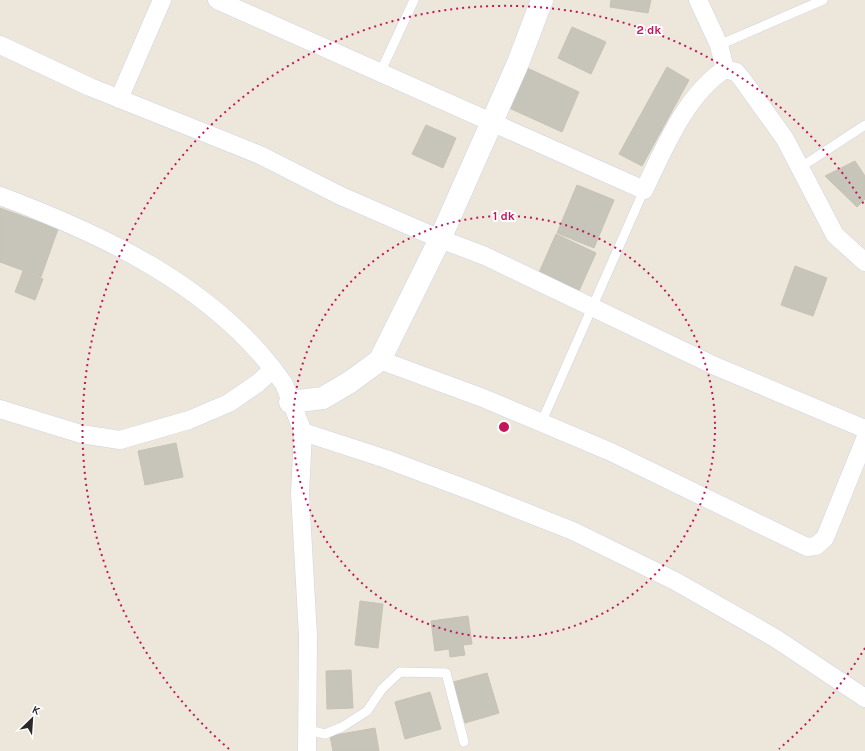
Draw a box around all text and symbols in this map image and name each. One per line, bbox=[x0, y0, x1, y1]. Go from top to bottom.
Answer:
text: 2 dk bbox=[637, 23, 661, 37]
text: 1 dk bbox=[493, 209, 515, 223]
centre of rings bbox=[497, 420, 511, 434]
north arrow bbox=[12, 699, 52, 739]
text: K bbox=[30, 703, 43, 718]

